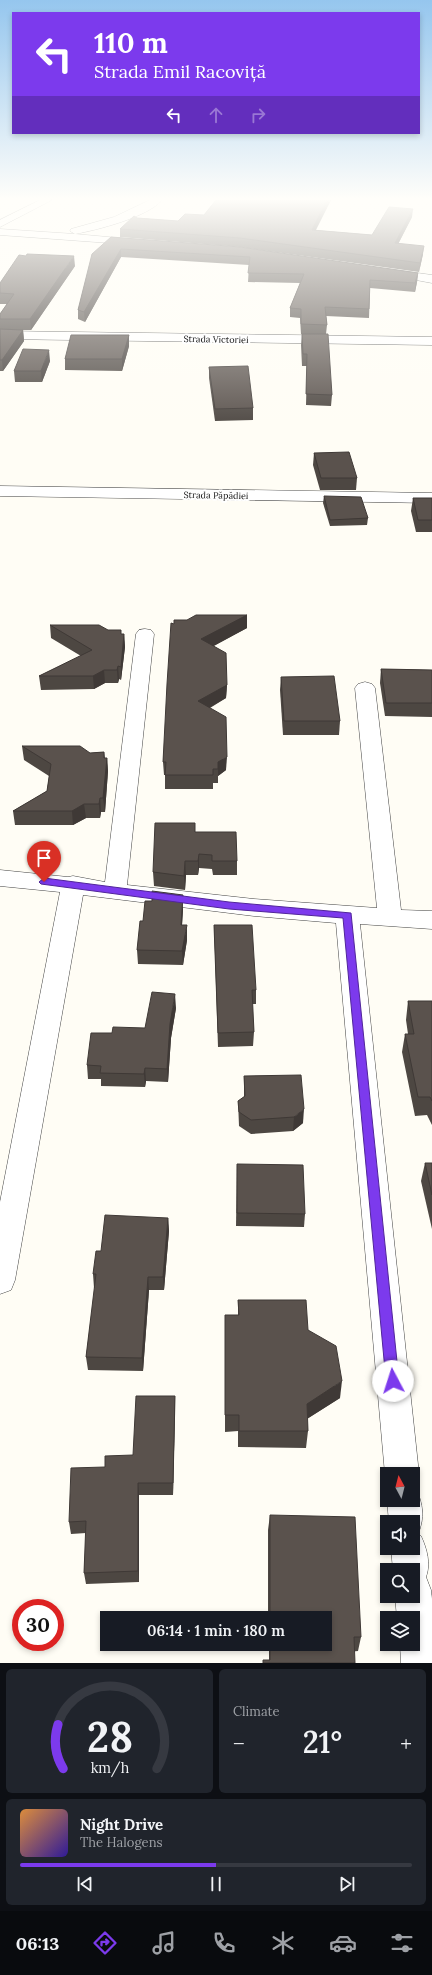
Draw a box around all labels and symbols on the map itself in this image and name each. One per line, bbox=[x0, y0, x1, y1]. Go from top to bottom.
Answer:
street label: Strada Victoriei bbox=[183, 333, 249, 345]
street label: Strada Păpădiei bbox=[184, 489, 249, 501]
pin bbox=[27, 841, 61, 882]
position arrow bbox=[372, 1360, 414, 1402]
north arrow bbox=[380, 1467, 420, 1507]
speed limit sign: 30 bbox=[12, 1599, 64, 1651]

